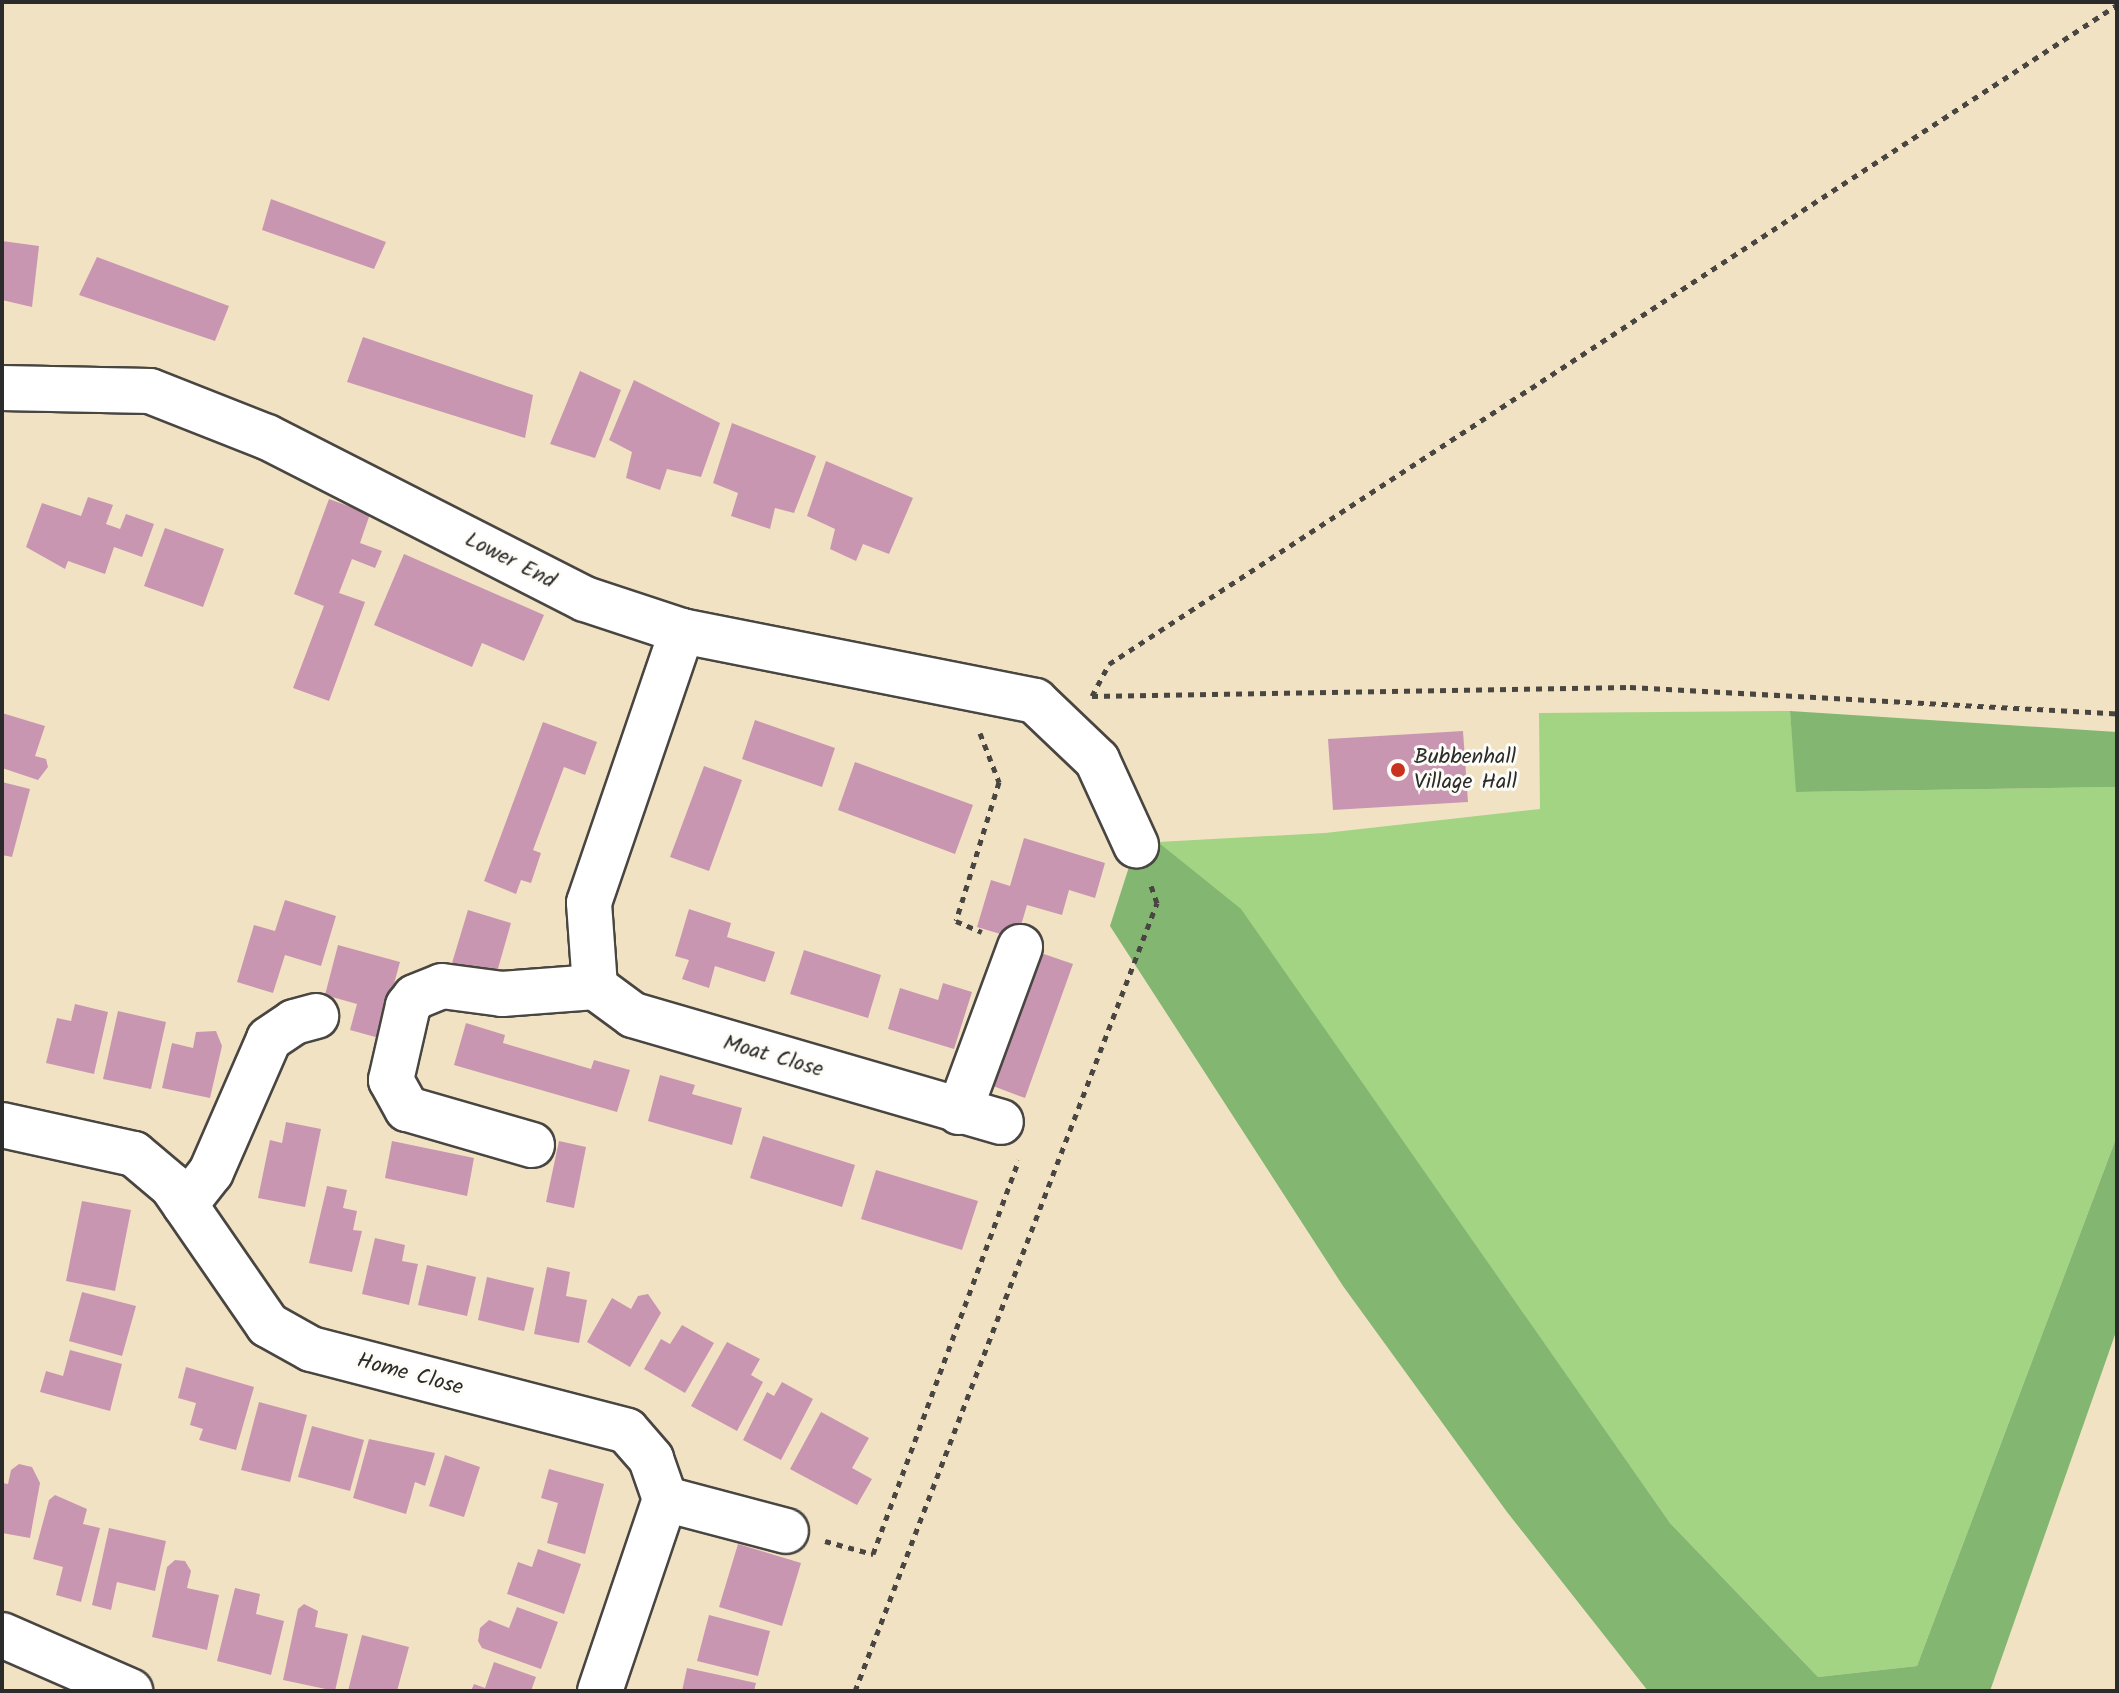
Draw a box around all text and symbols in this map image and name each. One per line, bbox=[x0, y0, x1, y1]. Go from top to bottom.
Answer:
street label: Lower End bbox=[460, 527, 560, 595]
place label: Bubbenhall Village Hall bbox=[1414, 744, 1517, 796]
marker: Bubbenhall Village Hall bbox=[1389, 761, 1407, 779]
street label: Moat Close bbox=[720, 1030, 826, 1084]
street label: Home Close bbox=[354, 1348, 466, 1402]

